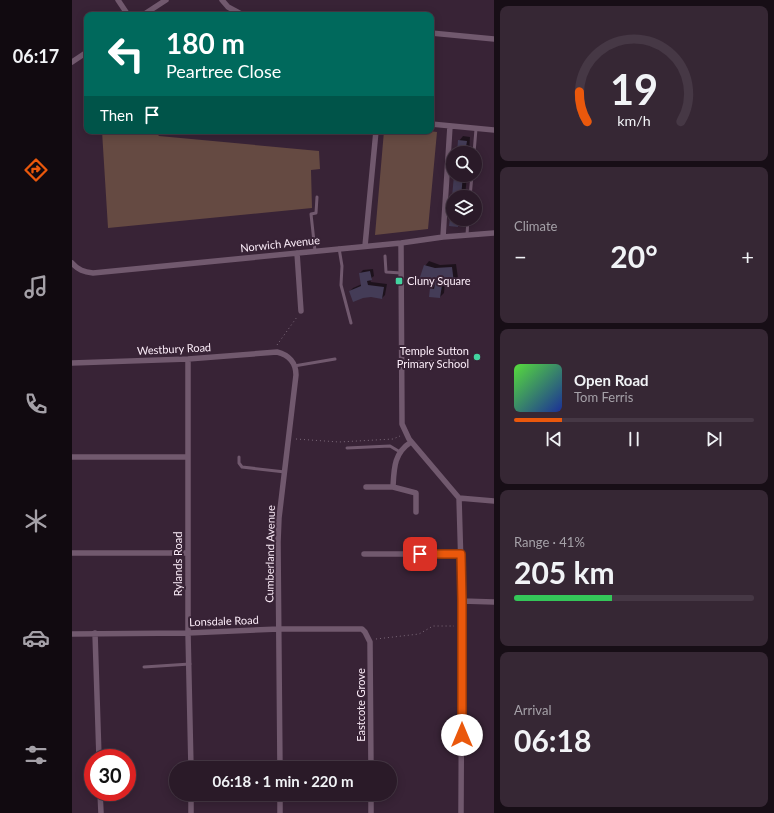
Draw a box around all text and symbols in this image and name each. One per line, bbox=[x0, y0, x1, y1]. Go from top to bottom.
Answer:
text: 180 m bbox=[166, 26, 245, 60]
icon: left bbox=[100, 28, 152, 80]
text: 06:17 bbox=[13, 45, 59, 67]
text: Peartree Close bbox=[166, 60, 281, 82]
text: 19 bbox=[610, 64, 658, 114]
icon: arrive bbox=[141, 104, 163, 126]
text: Then bbox=[100, 106, 133, 124]
text: km/h bbox=[617, 111, 651, 128]
map controls bbox=[446, 146, 482, 226]
button: search bbox=[446, 146, 482, 182]
icon: directions bbox=[22, 156, 50, 184]
button: layers bbox=[446, 190, 482, 226]
text: Climate bbox=[514, 218, 557, 234]
street label: Norwich Avenue bbox=[239, 233, 321, 254]
text: 20° bbox=[610, 238, 658, 274]
text: − bbox=[514, 243, 527, 270]
text: + bbox=[741, 243, 754, 270]
icon: music bbox=[22, 273, 50, 301]
place label: Cluny Square bbox=[407, 274, 471, 287]
marker: Cluny Square bbox=[394, 276, 404, 286]
street label: Westbury Road bbox=[137, 340, 211, 357]
place label: Temple Sutton Primary School bbox=[397, 344, 469, 370]
marker: Temple Sutton Primary School bbox=[472, 352, 482, 362]
text: Open Road bbox=[574, 371, 649, 389]
text: Tom Ferris bbox=[574, 389, 633, 405]
icon: phone bbox=[22, 390, 50, 418]
icon: previous bbox=[543, 428, 565, 450]
icon: pause bbox=[623, 428, 645, 450]
icon: next bbox=[703, 428, 725, 450]
street label: Cumberland Avenue bbox=[262, 505, 277, 603]
icon: climate bbox=[22, 507, 50, 535]
street label: Rylands Road bbox=[171, 532, 184, 596]
text: Range · 41% bbox=[514, 534, 585, 550]
pin bbox=[403, 537, 437, 571]
icon: arrive bbox=[409, 543, 431, 565]
text: 205 km bbox=[514, 554, 615, 590]
street label: Lonsdale Road bbox=[189, 613, 259, 628]
icon: car bbox=[22, 624, 50, 652]
street label: Eastcote Grove bbox=[354, 668, 367, 742]
text: Arrival bbox=[514, 702, 551, 718]
position arrow bbox=[441, 714, 483, 756]
text: 06:18 bbox=[514, 722, 591, 758]
icon: filters bbox=[22, 741, 50, 769]
speed limit sign: 30 bbox=[84, 749, 136, 801]
text: 06:18 · 1 min · 220 m bbox=[213, 772, 353, 790]

